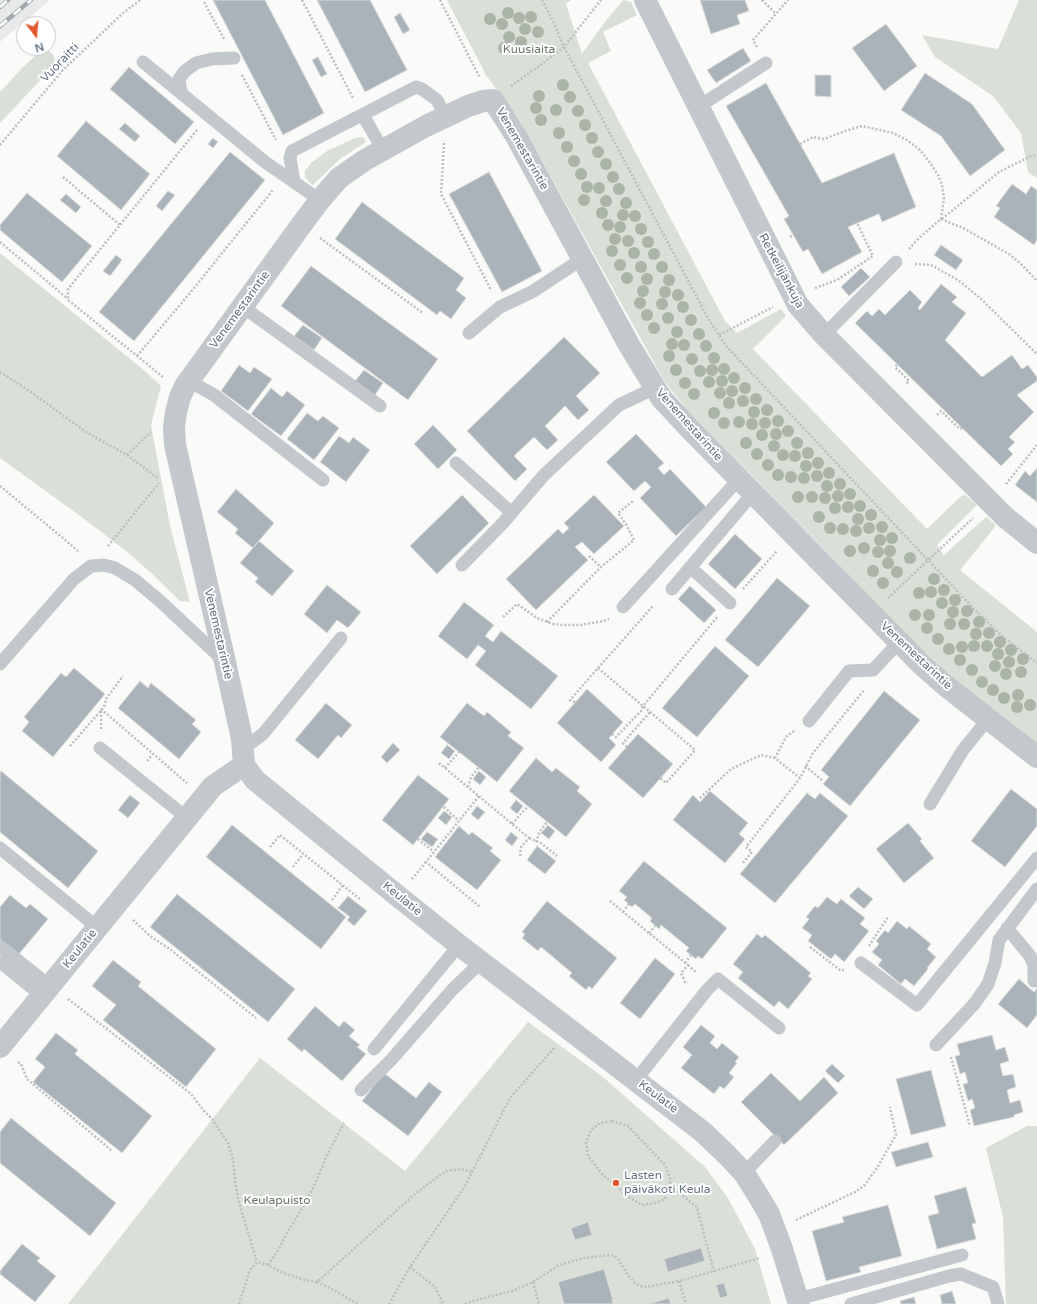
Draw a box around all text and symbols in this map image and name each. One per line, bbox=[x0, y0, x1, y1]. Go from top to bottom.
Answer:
north arrow bbox=[16, 16, 56, 56]
text: N bbox=[33, 40, 45, 55]
street label: Vuoraitti bbox=[38, 40, 82, 86]
park label: Kuusiaita bbox=[503, 43, 555, 57]
street label: Venemestarintie bbox=[493, 105, 551, 193]
street label: Retkeilijänkuja bbox=[755, 231, 807, 311]
street label: Venemestarintie bbox=[207, 268, 273, 352]
street label: Venemestarintie bbox=[653, 386, 725, 464]
street label: Venemestarintie bbox=[201, 587, 235, 681]
street label: Venemestarintie bbox=[877, 619, 955, 693]
street label: Keulatie bbox=[380, 879, 424, 919]
street label: Keulatie bbox=[60, 927, 100, 971]
street label: Keulatie bbox=[635, 1077, 681, 1117]
place label: Lasten päiväkoti Keula bbox=[624, 1169, 711, 1197]
marker: Lasten päiväkoti Keula bbox=[611, 1178, 621, 1188]
park label: Keulapuisto bbox=[243, 1194, 311, 1208]

